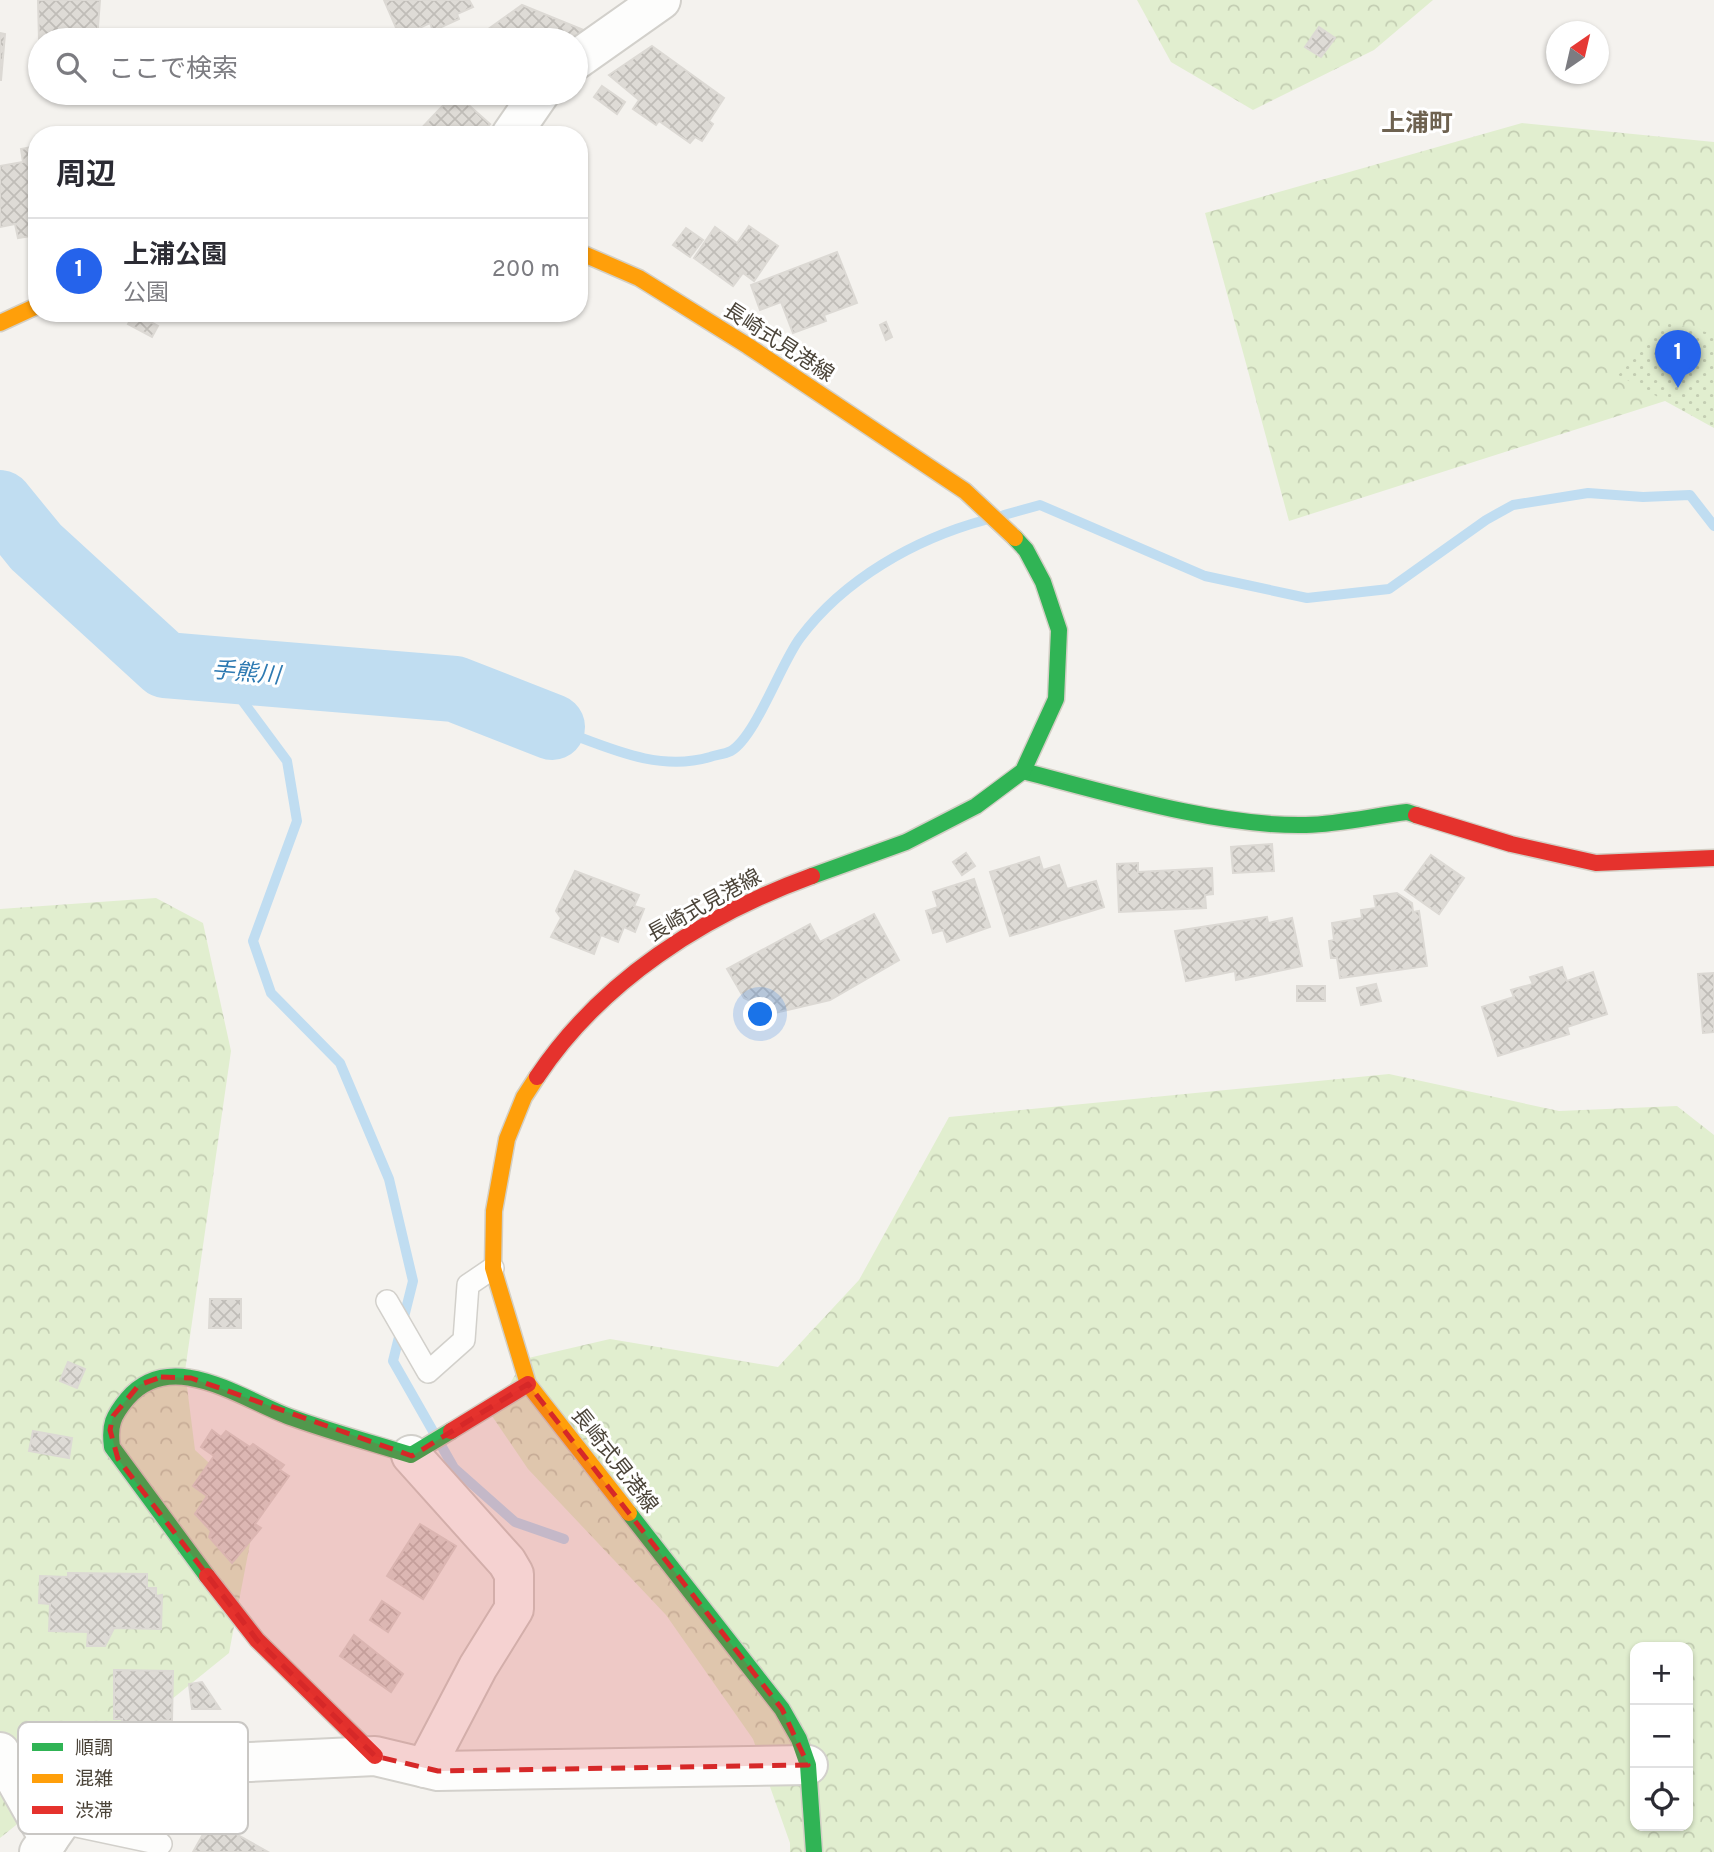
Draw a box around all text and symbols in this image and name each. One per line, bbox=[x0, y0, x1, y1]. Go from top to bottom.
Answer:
north arrow bbox=[1546, 21, 1609, 84]
search box bbox=[28, 28, 588, 105]
icon: search bbox=[52, 48, 90, 86]
text: ここで検索 bbox=[108, 54, 238, 87]
district label: 上浦町 bbox=[1381, 110, 1453, 140]
text: 周辺 bbox=[56, 158, 116, 195]
text: 上浦公園 bbox=[123, 240, 227, 273]
text: 1 bbox=[74, 256, 84, 285]
text: 200 m bbox=[492, 256, 560, 285]
text: 公園 bbox=[123, 280, 169, 309]
street label: 長崎式見港線 bbox=[718, 298, 838, 389]
pin: 1 bbox=[1655, 330, 1701, 388]
water label: 手熊川 bbox=[210, 657, 284, 692]
street label: 長崎式見港線 bbox=[643, 864, 766, 949]
your location bbox=[743, 997, 777, 1031]
street label: 長崎式見港線 bbox=[564, 1403, 663, 1519]
map controls bbox=[1630, 1642, 1693, 1831]
button: + bbox=[1630, 1642, 1693, 1705]
button: − bbox=[1630, 1705, 1693, 1768]
legend bbox=[18, 1722, 248, 1834]
text: 順調 bbox=[75, 1737, 113, 1761]
text: 混雑 bbox=[75, 1768, 113, 1792]
button: locate bbox=[1630, 1768, 1693, 1831]
text: 渋滞 bbox=[75, 1800, 113, 1824]

